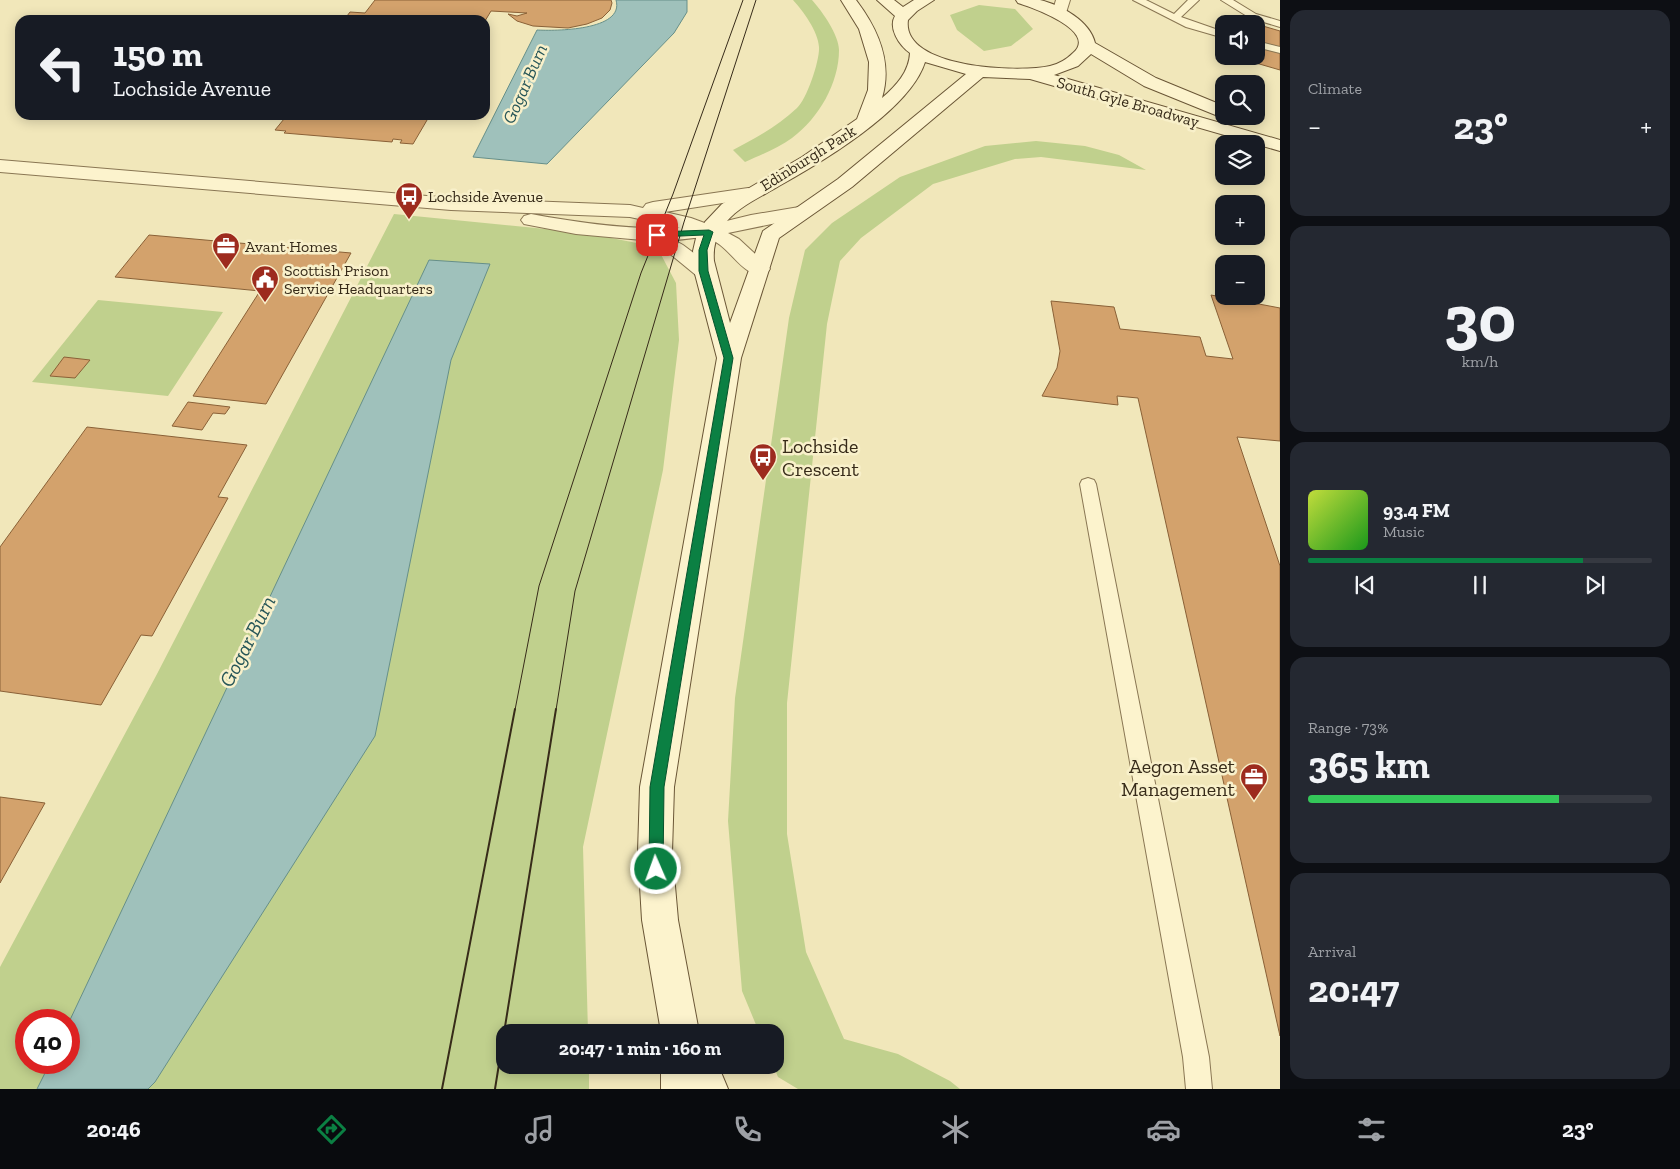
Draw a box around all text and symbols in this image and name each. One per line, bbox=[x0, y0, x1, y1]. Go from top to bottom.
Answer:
map controls bbox=[1215, 15, 1265, 305]
button: sound bbox=[1215, 15, 1265, 65]
text: 150 m bbox=[113, 33, 203, 75]
icon: left bbox=[30, 35, 95, 100]
water label: Gogar Burn bbox=[498, 41, 552, 127]
street label: South Gyle Broadway bbox=[1055, 73, 1202, 132]
text: Lochside Avenue bbox=[113, 75, 271, 102]
button: search bbox=[1215, 75, 1265, 125]
text: Climate bbox=[1308, 79, 1362, 98]
text: 23° bbox=[1453, 103, 1508, 149]
text: − bbox=[1308, 110, 1321, 143]
text: + bbox=[1640, 110, 1652, 143]
street label: Edinburgh Park bbox=[757, 121, 860, 195]
button: layers bbox=[1215, 135, 1265, 185]
bus stop icon: Lochside Avenue bbox=[394, 181, 424, 220]
place label: Lochside Avenue bbox=[428, 187, 543, 206]
button: + bbox=[1215, 195, 1265, 245]
pin bbox=[636, 214, 678, 256]
icon: arrive bbox=[643, 221, 671, 249]
office icon: Avant Homes bbox=[211, 231, 241, 270]
place label: Avant Homes bbox=[245, 237, 338, 256]
button: − bbox=[1215, 255, 1265, 305]
place label: Scottish Prison Service Headquarters bbox=[284, 261, 433, 298]
public building icon: Scottish Prison Service Headquarters bbox=[250, 264, 280, 303]
text: 30 bbox=[1444, 280, 1516, 358]
text: km/h bbox=[1462, 352, 1498, 371]
place label: Lochside Crescent bbox=[782, 434, 860, 481]
bus stop icon: Lochside Crescent bbox=[748, 442, 778, 481]
text: 93.4 FM bbox=[1383, 499, 1450, 522]
text: Music bbox=[1383, 522, 1425, 541]
icon: previous bbox=[1351, 571, 1379, 599]
icon: pause bbox=[1466, 571, 1494, 599]
icon: next bbox=[1581, 571, 1609, 599]
water label: Gogar Burn bbox=[213, 591, 281, 691]
text: Range · 73% bbox=[1308, 718, 1388, 737]
text: 365 km bbox=[1308, 742, 1430, 788]
place label: Aegon Asset Management bbox=[1121, 754, 1236, 801]
office icon: Aegon Asset Management bbox=[1239, 762, 1269, 801]
position arrow bbox=[629, 842, 681, 894]
text: Arrival bbox=[1308, 942, 1356, 961]
text: 20:47 bbox=[1308, 966, 1399, 1012]
speed limit sign: 40 bbox=[15, 1009, 80, 1074]
text: 20:47 · 1 min · 160 m bbox=[559, 1037, 721, 1060]
icon: directions bbox=[314, 1112, 349, 1147]
icon: music bbox=[522, 1112, 557, 1147]
icon: phone bbox=[730, 1112, 765, 1147]
icon: climate bbox=[938, 1112, 973, 1147]
icon: car bbox=[1146, 1112, 1181, 1147]
icon: filters bbox=[1354, 1112, 1389, 1147]
text: 20:46 bbox=[87, 1116, 141, 1143]
text: 23° bbox=[1562, 1116, 1593, 1143]

